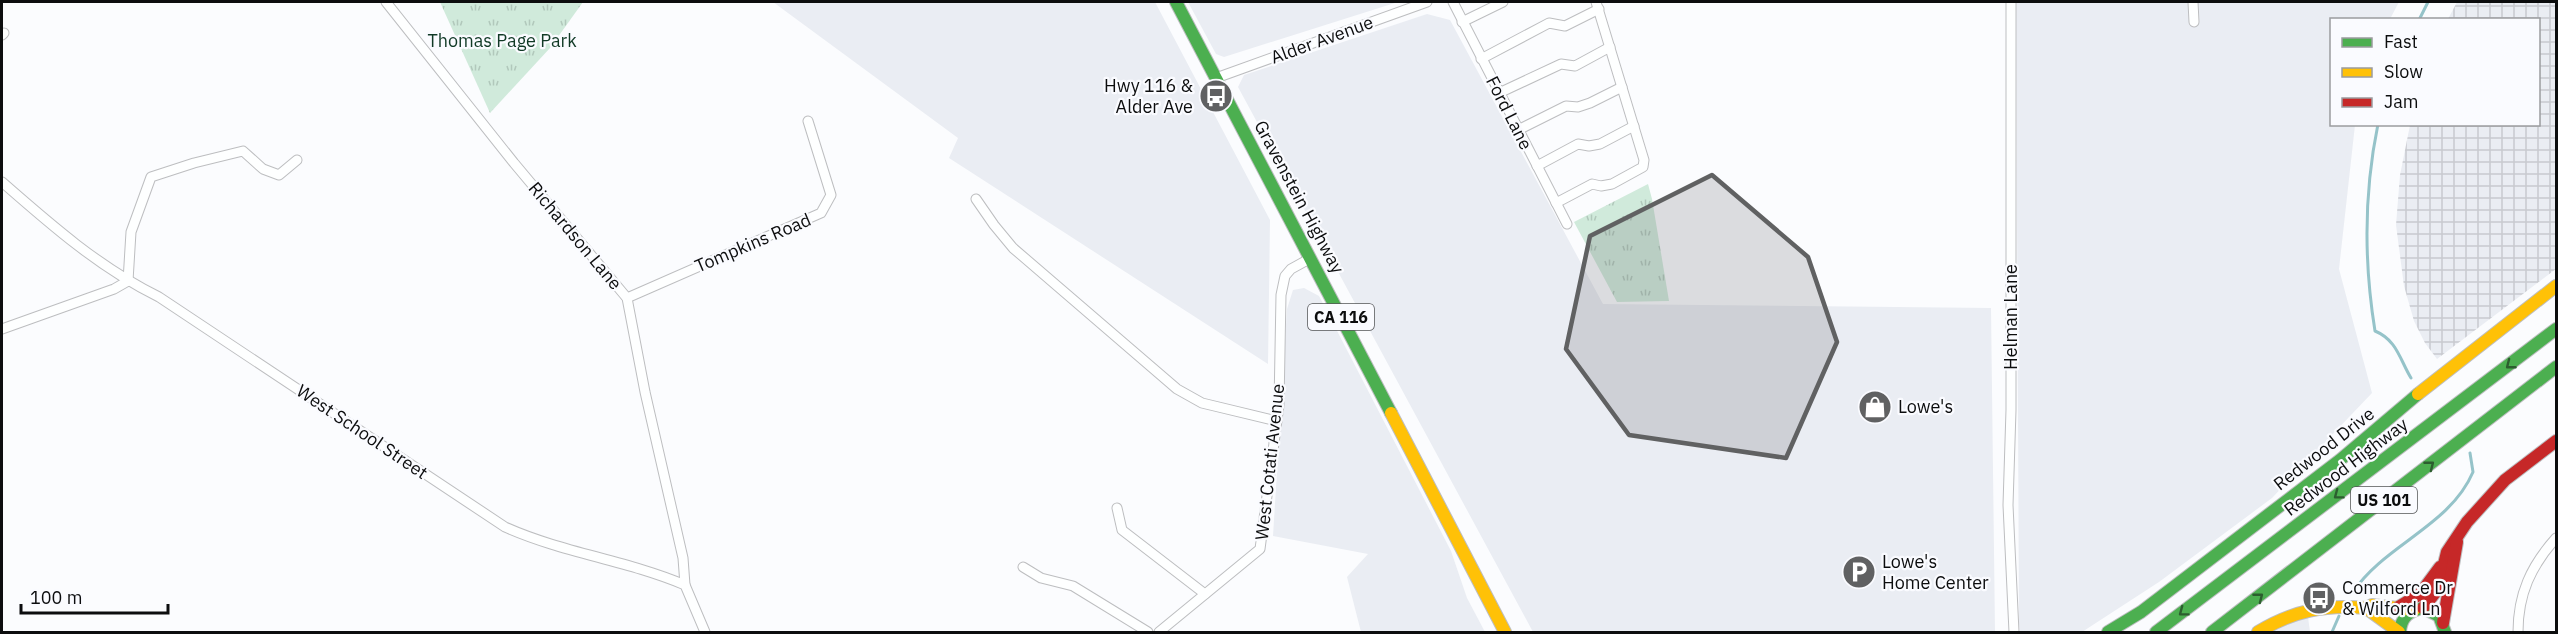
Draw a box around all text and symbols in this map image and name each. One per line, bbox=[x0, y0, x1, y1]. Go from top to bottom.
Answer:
street label: Alder Avenue bbox=[1267, 10, 1376, 69]
legend bbox=[2330, 18, 2540, 126]
park label: Thomas Page Park bbox=[427, 29, 577, 52]
text: Fast bbox=[2384, 30, 2418, 53]
text: Slow bbox=[2384, 60, 2423, 83]
street label: Ford Lane bbox=[1481, 72, 1538, 154]
place label: Hwy 116 & Alder Ave bbox=[1104, 74, 1194, 118]
bus stop icon: Hwy 116 & Alder Ave bbox=[1198, 78, 1234, 114]
text: Jam bbox=[2384, 90, 2419, 113]
street label: Gravenstein Highway bbox=[1249, 116, 1350, 277]
street label: Richardson Lane bbox=[524, 177, 627, 294]
street label: Tompkins Road bbox=[691, 208, 814, 277]
street label: Helman Lane bbox=[1999, 264, 2022, 370]
road number: CA 116 bbox=[1308, 304, 1374, 330]
one-way arrow bbox=[2506, 357, 2517, 368]
street label: West School Street bbox=[292, 379, 432, 484]
street label: West Cotati Avenue bbox=[1250, 382, 1289, 541]
shop icon: Lowe's bbox=[1857, 389, 1893, 425]
place label: Lowe's bbox=[1898, 395, 1953, 418]
street label: Redwood Drive bbox=[2269, 402, 2379, 495]
street label: Redwood Highway bbox=[2279, 413, 2412, 521]
one-way arrow bbox=[2423, 461, 2434, 472]
road number: US 101 bbox=[2351, 487, 2417, 513]
one-way arrow bbox=[2334, 488, 2345, 499]
place label: Lowe's Home Center bbox=[1882, 550, 1989, 594]
parking icon: Lowe's Home Center bbox=[1841, 554, 1877, 590]
place label: Commerce Dr & Wilford Ln bbox=[2342, 576, 2453, 620]
scale bar bbox=[21, 577, 168, 615]
bus stop icon: Commerce Dr & Wilford Ln bbox=[2301, 580, 2337, 616]
text: 100 m bbox=[30, 586, 82, 609]
one-way arrow bbox=[2252, 593, 2263, 604]
one-way arrow bbox=[2179, 605, 2190, 616]

